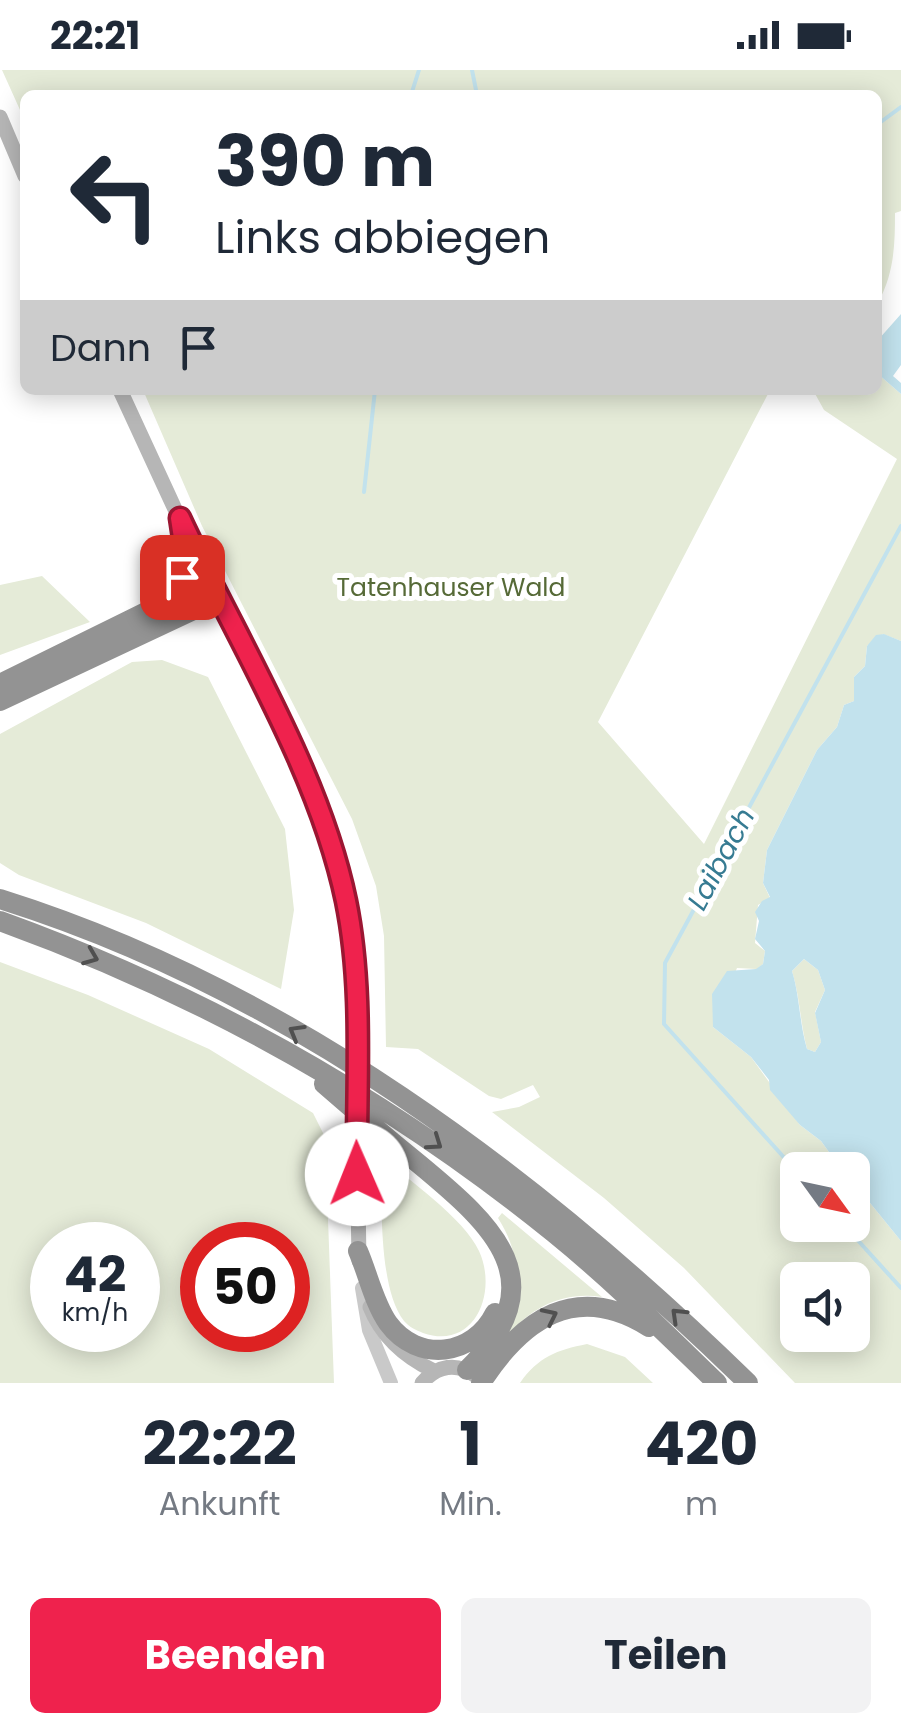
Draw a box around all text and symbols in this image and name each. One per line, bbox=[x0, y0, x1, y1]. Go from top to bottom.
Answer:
text: 22:21 bbox=[50, 9, 140, 62]
text: 390 m bbox=[215, 112, 435, 211]
icon: left bbox=[50, 130, 180, 260]
text: Links abbiegen bbox=[215, 206, 550, 269]
icon: arrive bbox=[171, 320, 226, 375]
text: Dann bbox=[50, 321, 151, 374]
pin bbox=[140, 535, 225, 620]
icon: arrive bbox=[155, 550, 210, 605]
park label: Tatenhauser Wald bbox=[337, 570, 565, 605]
water label: Laibach bbox=[678, 801, 764, 917]
one-way arrow bbox=[81, 945, 99, 965]
one-way arrow bbox=[289, 1025, 307, 1044]
position arrow bbox=[305, 1122, 409, 1226]
one-way arrow bbox=[424, 1131, 442, 1149]
north arrow bbox=[780, 1152, 870, 1242]
map controls bbox=[780, 1152, 870, 1352]
speed limit sign: 50 bbox=[180, 1222, 310, 1352]
text: 42 bbox=[64, 1239, 126, 1310]
button: sound bbox=[780, 1262, 870, 1352]
text: km/h bbox=[62, 1295, 128, 1330]
one-way arrow bbox=[539, 1308, 557, 1328]
one-way arrow bbox=[671, 1309, 689, 1327]
text: 22:22 bbox=[143, 1402, 297, 1486]
text: 1 bbox=[459, 1402, 482, 1486]
text: 420 bbox=[644, 1402, 758, 1486]
text: Ankunft bbox=[159, 1481, 280, 1526]
text: Min. bbox=[439, 1481, 502, 1526]
text: m bbox=[685, 1481, 718, 1526]
button: Beenden bbox=[30, 1598, 441, 1713]
button: Teilen bbox=[461, 1598, 871, 1713]

